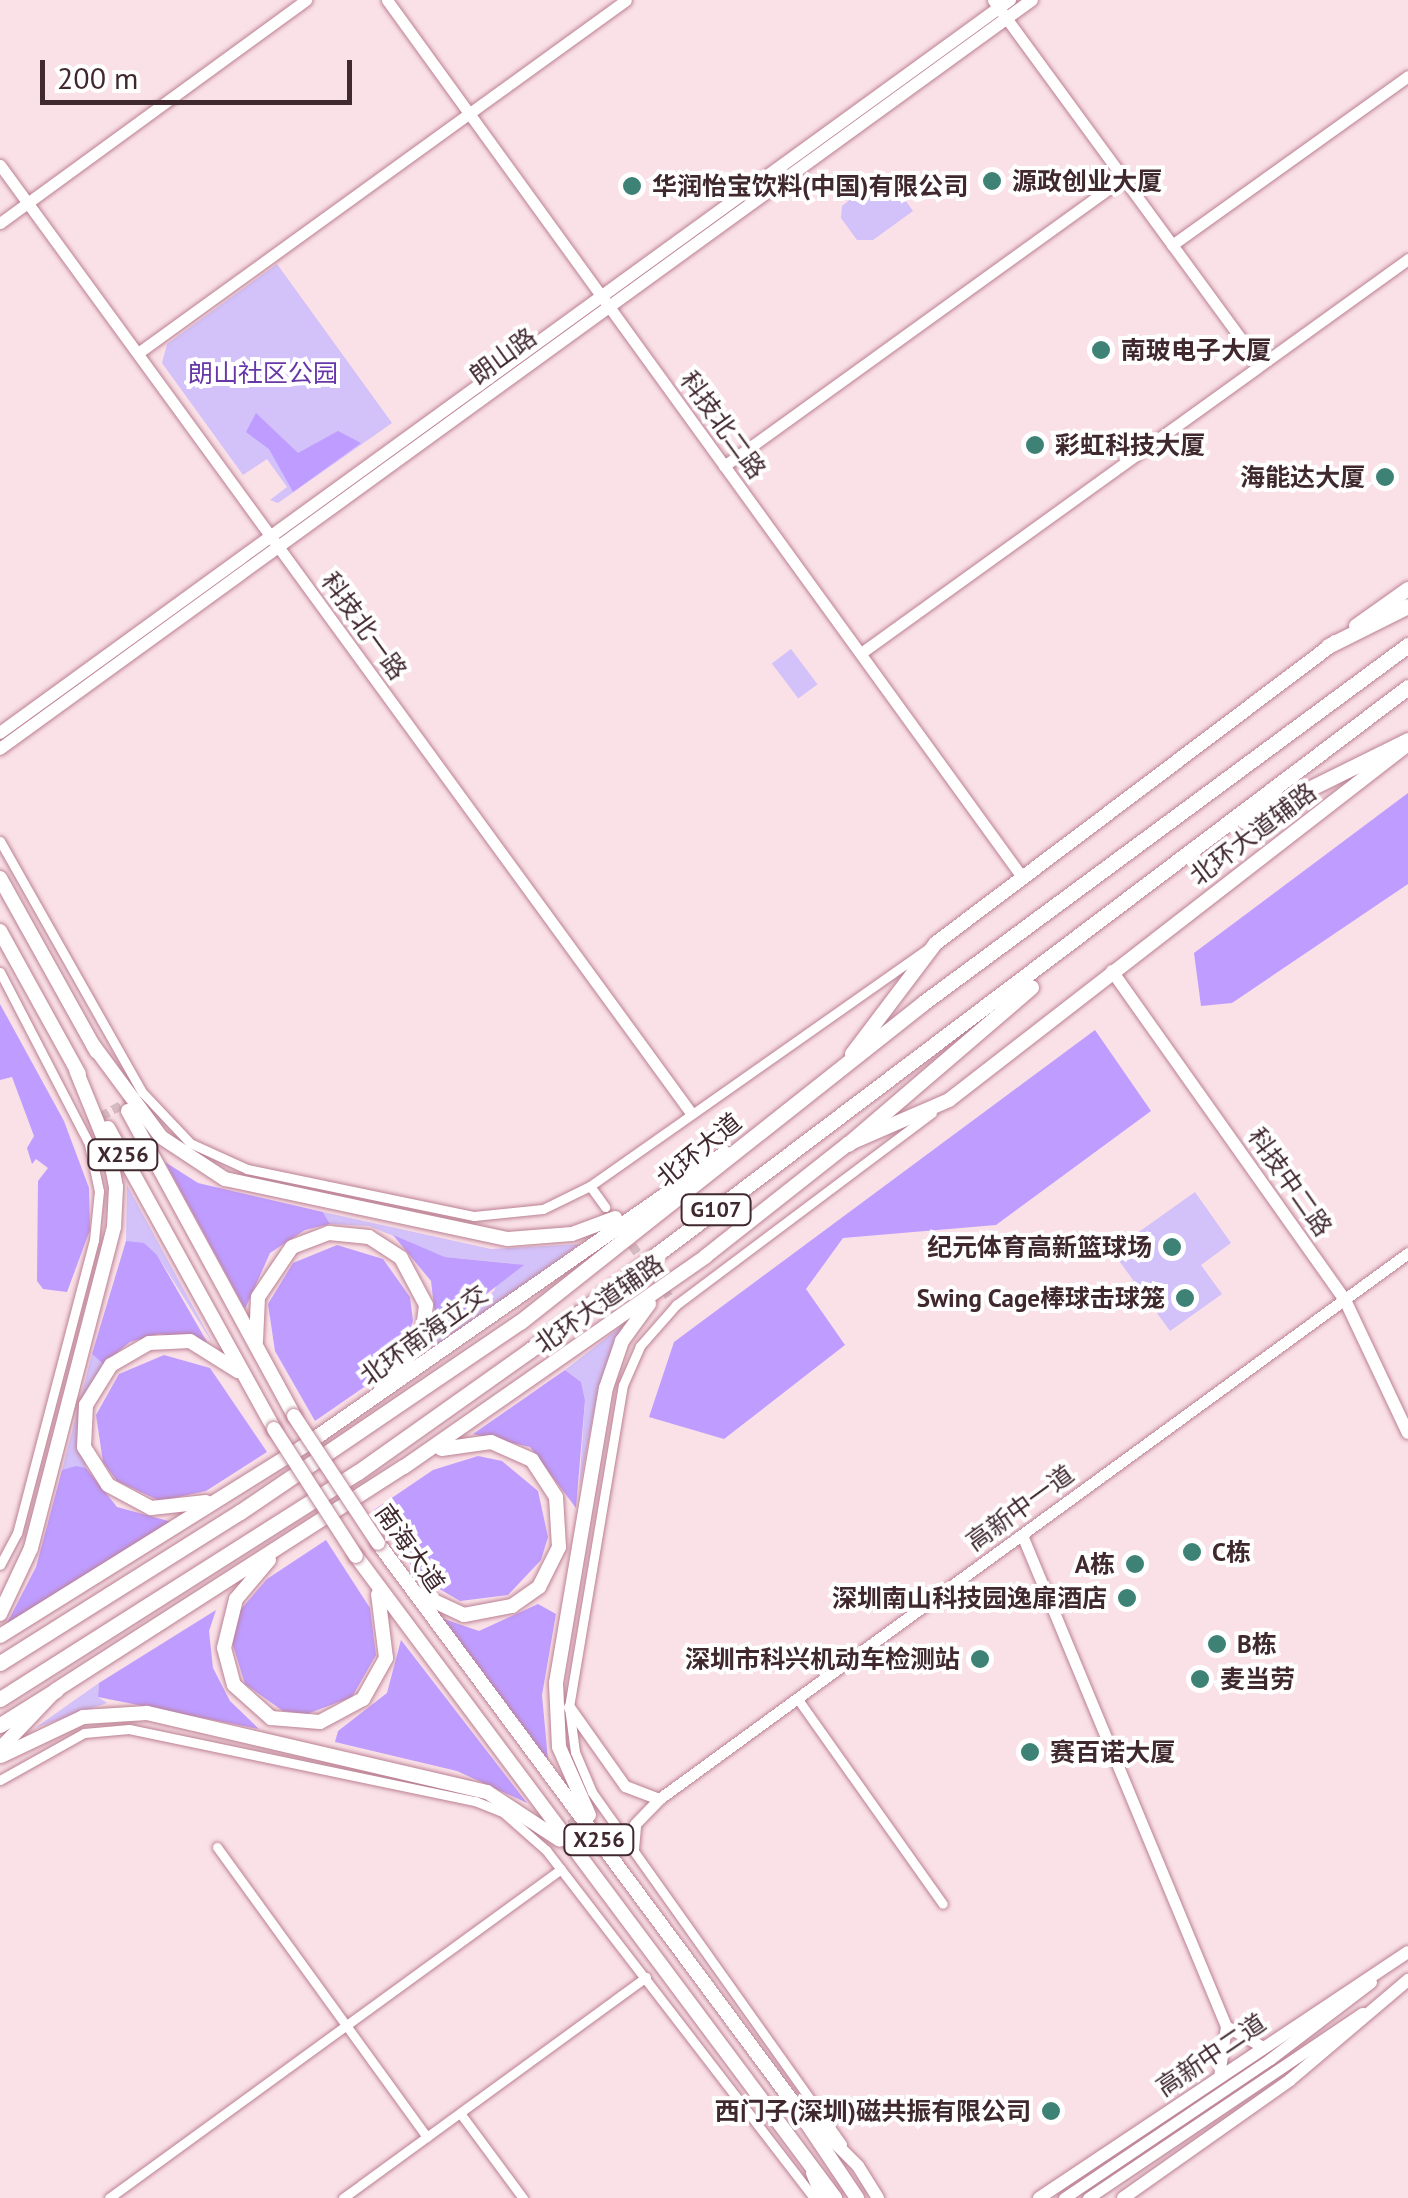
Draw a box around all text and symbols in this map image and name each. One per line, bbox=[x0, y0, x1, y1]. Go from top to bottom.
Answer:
scale bar bbox=[45, 40, 358, 102]
text: 200 m bbox=[57, 58, 138, 97]
place label: 源政创业大厦 bbox=[1012, 166, 1162, 196]
marker: 源政创业大厦 bbox=[981, 170, 1003, 192]
place label: 华润怡宝饮料(中国)有限公司 bbox=[652, 171, 968, 201]
marker: 华润怡宝饮料(中国)有限公司 bbox=[621, 175, 643, 197]
street label: 朗山路 bbox=[464, 322, 542, 390]
place label: 南玻电子大厦 bbox=[1121, 335, 1271, 365]
marker: 南玻电子大厦 bbox=[1090, 339, 1112, 361]
park label: 朗山社区公园 bbox=[188, 358, 338, 388]
street label: 科技北二路 bbox=[674, 366, 772, 484]
place label: 彩虹科技大厦 bbox=[1055, 430, 1205, 460]
marker: 彩虹科技大厦 bbox=[1024, 434, 1046, 456]
place label: 海能达大厦 bbox=[1240, 462, 1365, 492]
marker: 海能达大厦 bbox=[1374, 466, 1396, 488]
street label: 科技北一路 bbox=[315, 567, 413, 685]
street label: 北环大道辅路 bbox=[1184, 777, 1322, 891]
street label: 北环大道 bbox=[651, 1107, 747, 1193]
street label: 科技中二路 bbox=[1242, 1122, 1338, 1242]
road number: X256 bbox=[86, 1138, 160, 1172]
road number: G107 bbox=[678, 1193, 754, 1227]
place label: 纪元体育高新篮球场 bbox=[927, 1232, 1152, 1262]
marker: 纪元体育高新篮球场 bbox=[1161, 1236, 1183, 1258]
street label: 北环大道辅路 bbox=[529, 1249, 669, 1359]
street label: 北环南海立交 bbox=[355, 1279, 493, 1391]
place label: Swing Cage棒球击球笼 bbox=[916, 1283, 1165, 1313]
marker: Swing Cage棒球击球笼 bbox=[1174, 1287, 1196, 1309]
street label: 高新中一道 bbox=[961, 1459, 1079, 1557]
street label: 南海大道 bbox=[369, 1498, 451, 1598]
place label: C栋 bbox=[1212, 1537, 1251, 1567]
marker: C栋 bbox=[1181, 1541, 1203, 1563]
place label: A栋 bbox=[1075, 1549, 1115, 1579]
marker: A栋 bbox=[1124, 1553, 1146, 1575]
place label: 深圳南山科技园逸扉酒店 bbox=[832, 1583, 1107, 1613]
marker: 深圳南山科技园逸扉酒店 bbox=[1116, 1587, 1138, 1609]
place label: B栋 bbox=[1237, 1629, 1277, 1659]
marker: B栋 bbox=[1206, 1633, 1228, 1655]
place label: 深圳市科兴机动车检测站 bbox=[685, 1644, 960, 1674]
marker: 深圳市科兴机动车检测站 bbox=[969, 1648, 991, 1670]
place label: 麦当劳 bbox=[1220, 1664, 1295, 1694]
marker: 麦当劳 bbox=[1189, 1668, 1211, 1690]
place label: 赛百诺大厦 bbox=[1050, 1737, 1175, 1767]
marker: 赛百诺大厦 bbox=[1019, 1741, 1041, 1763]
road number: X256 bbox=[562, 1823, 636, 1857]
street label: 高新中二道 bbox=[1151, 2008, 1271, 2102]
place label: 西门子(深圳)磁共振有限公司 bbox=[715, 2096, 1031, 2126]
marker: 西门子(深圳)磁共振有限公司 bbox=[1040, 2100, 1062, 2122]

